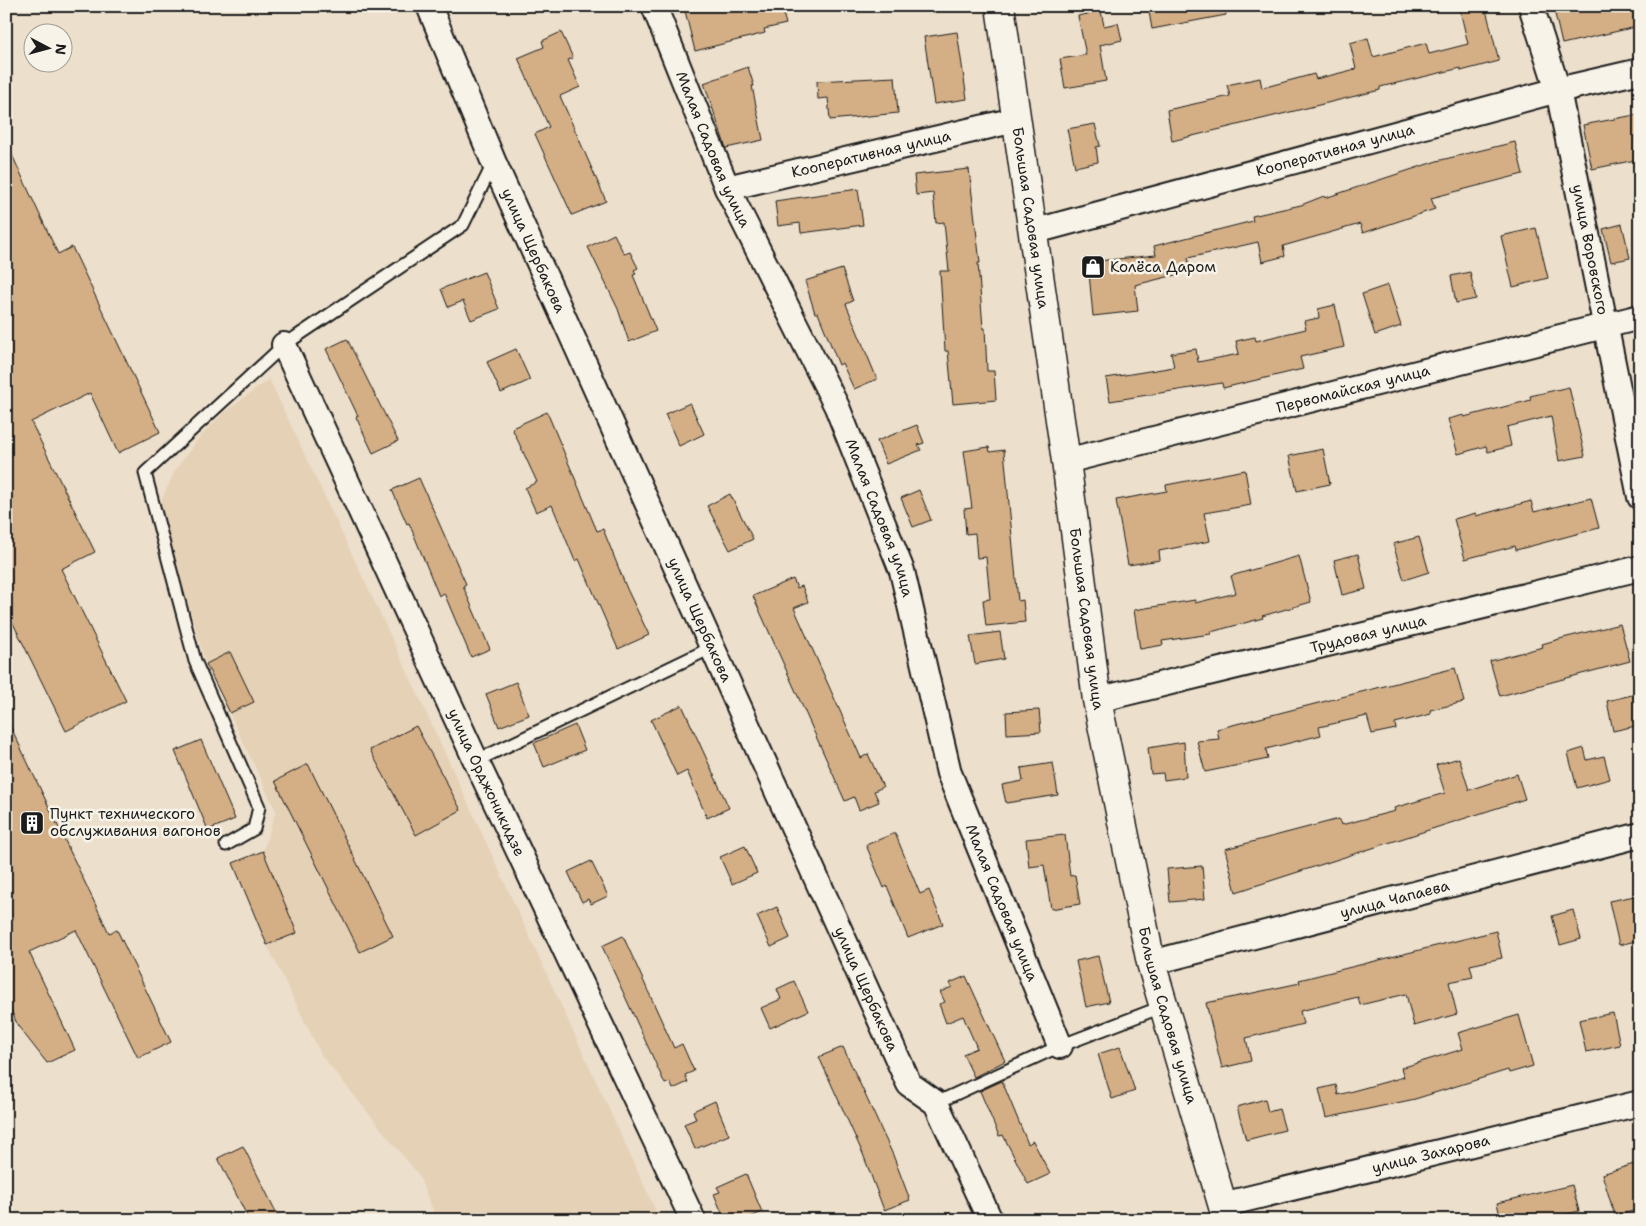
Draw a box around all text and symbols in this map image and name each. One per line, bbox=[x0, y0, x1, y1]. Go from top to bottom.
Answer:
north arrow bbox=[22, 22, 72, 72]
text: N bbox=[51, 43, 70, 56]
street label: Малая Садовая улица bbox=[671, 68, 756, 231]
street label: Кооперативная улица bbox=[1254, 119, 1417, 181]
street label: Кооперативная улица bbox=[789, 125, 953, 182]
street label: Большая Садовая улица bbox=[1008, 126, 1054, 311]
street label: улица Воровского bbox=[1567, 182, 1613, 317]
street label: улица Щербакова bbox=[497, 185, 571, 317]
shop icon: Колёса Даром bbox=[1080, 254, 1106, 280]
place label: Колёса Даром bbox=[1110, 257, 1216, 277]
street label: Первомайская улица bbox=[1274, 360, 1433, 418]
street label: Малая Садовая улица bbox=[841, 436, 918, 600]
street label: Большая Садовая улица bbox=[1065, 527, 1109, 712]
street label: улица Щербакова bbox=[663, 554, 737, 686]
street label: Трудовая улица bbox=[1308, 610, 1429, 658]
street label: улица Орджоникидзе bbox=[443, 705, 530, 860]
place label: Пункт технического обслуживания вагонов bbox=[50, 804, 221, 841]
building icon: Пункт технического обслуживания вагонов bbox=[19, 810, 45, 836]
street label: Малая Садовая улица bbox=[961, 821, 1043, 985]
street label: улица Чапаева bbox=[1338, 875, 1452, 923]
street label: улица Щербакова bbox=[829, 924, 903, 1055]
street label: Большая Садовая улица bbox=[1134, 925, 1202, 1107]
street label: улица Захарова bbox=[1370, 1130, 1493, 1178]

